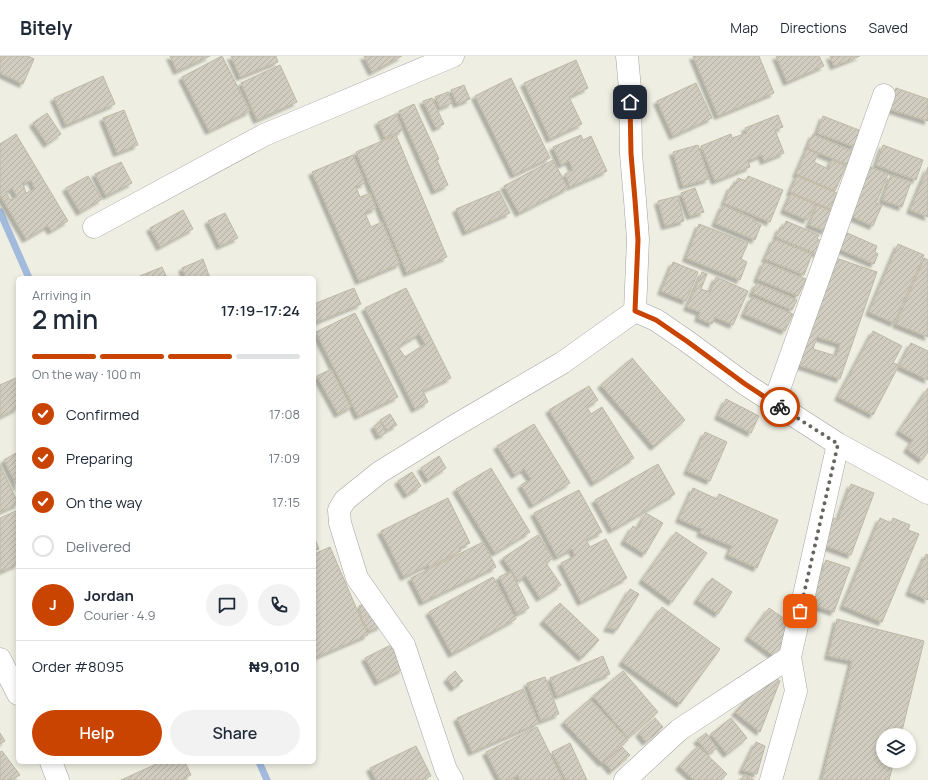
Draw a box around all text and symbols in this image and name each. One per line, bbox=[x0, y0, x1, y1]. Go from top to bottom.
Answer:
text: Bitely bbox=[20, 15, 72, 41]
text: Map bbox=[730, 18, 758, 37]
text: Directions bbox=[780, 18, 847, 37]
text: Saved bbox=[869, 18, 908, 37]
pin bbox=[613, 85, 647, 119]
icon: home bbox=[619, 91, 641, 113]
text: Arriving in bbox=[32, 286, 91, 304]
text: 17:19–17:24 bbox=[221, 300, 300, 321]
text: 2 min bbox=[32, 301, 98, 337]
text: On the way · 100 m bbox=[32, 365, 141, 383]
courier bbox=[760, 387, 800, 427]
icon: bike bbox=[769, 396, 791, 418]
icon: check bbox=[32, 403, 54, 425]
text: Confirmed bbox=[66, 404, 139, 425]
text: 17:08 bbox=[269, 405, 300, 423]
icon: check bbox=[32, 447, 54, 469]
text: Preparing bbox=[66, 448, 133, 469]
text: 17:09 bbox=[269, 449, 300, 467]
icon: check bbox=[32, 491, 54, 513]
text: On the way bbox=[66, 492, 142, 513]
text: 17:15 bbox=[272, 493, 300, 511]
text: Delivered bbox=[66, 536, 131, 557]
button: chat bbox=[206, 584, 248, 626]
button: phone bbox=[258, 584, 300, 626]
text: Jordan bbox=[84, 585, 134, 606]
text: J bbox=[49, 594, 57, 615]
pin bbox=[783, 594, 817, 628]
icon: bag bbox=[789, 600, 811, 622]
text: Courier · 4.9 bbox=[84, 606, 156, 624]
text: Order #8095 bbox=[32, 656, 124, 677]
text: ₦9,010 bbox=[249, 656, 300, 677]
button: Help bbox=[32, 710, 162, 756]
button: Share bbox=[170, 710, 300, 756]
map controls bbox=[876, 728, 916, 768]
button: layers bbox=[876, 728, 916, 768]

